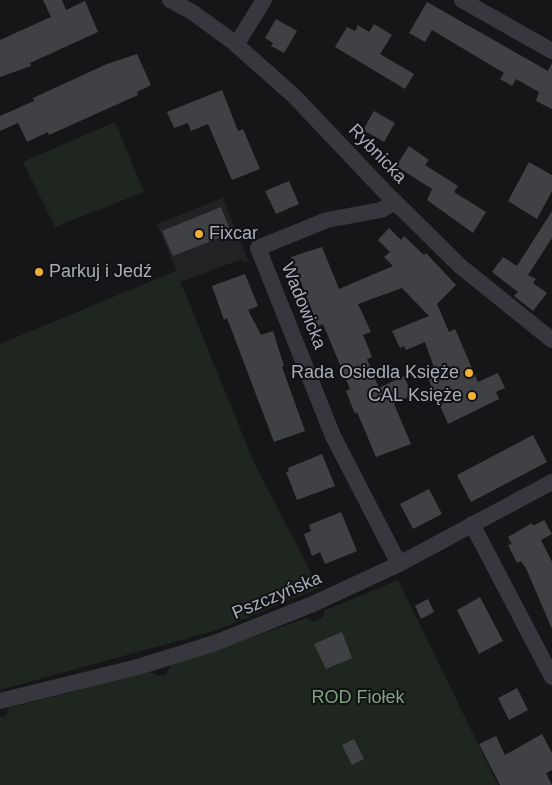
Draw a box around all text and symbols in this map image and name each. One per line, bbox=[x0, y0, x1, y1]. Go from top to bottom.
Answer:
street label: Rybnicka bbox=[344, 120, 410, 188]
place label: Fixcar bbox=[209, 223, 258, 245]
marker: Fixcar bbox=[193, 228, 205, 240]
street label: Wadowicka bbox=[276, 260, 330, 352]
place label: Parkuj i Jedź bbox=[49, 261, 152, 283]
marker: Parkuj i Jedź bbox=[33, 266, 45, 278]
place label: Rada Osiedla Księże bbox=[291, 362, 459, 384]
marker: Rada Osiedla Księże bbox=[463, 367, 475, 379]
place label: CAL Księże bbox=[368, 385, 462, 407]
marker: CAL Księże bbox=[466, 390, 478, 402]
street label: Pszczyńska bbox=[229, 567, 325, 625]
park label: ROD Fiołek bbox=[311, 687, 405, 709]

